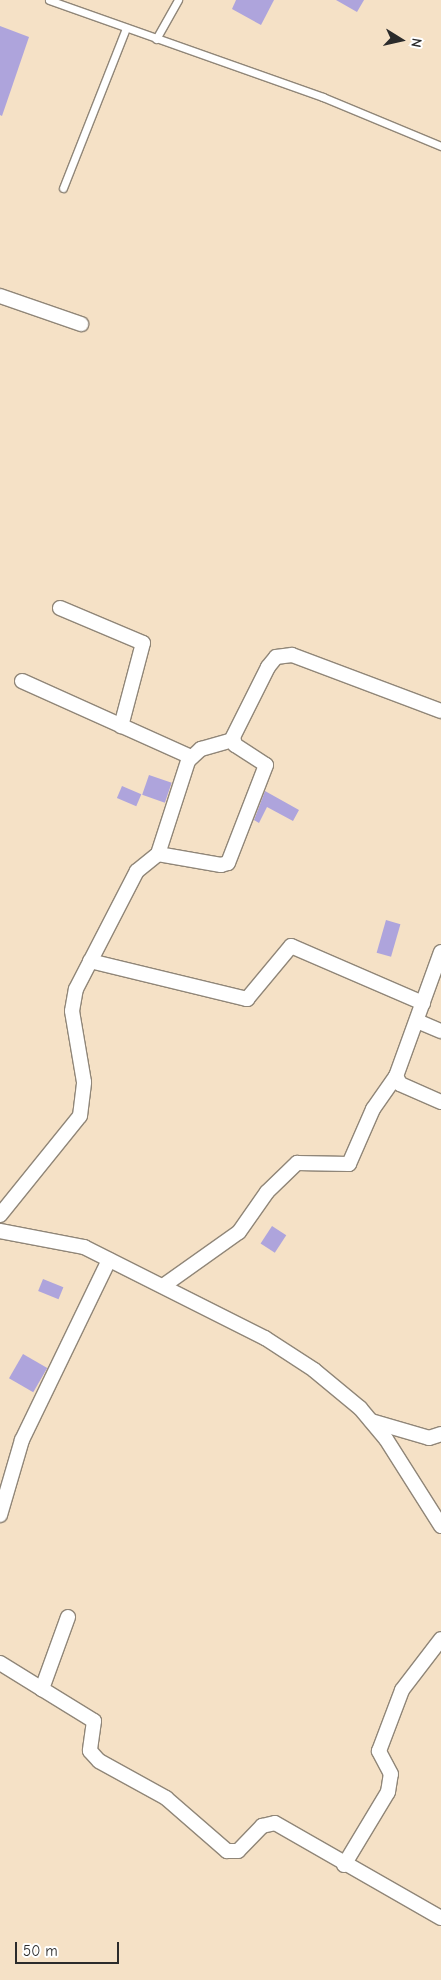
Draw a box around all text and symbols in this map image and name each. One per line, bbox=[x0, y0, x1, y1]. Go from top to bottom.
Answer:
north arrow bbox=[376, 15, 426, 65]
text: N bbox=[407, 37, 425, 49]
scale bar bbox=[18, 1932, 121, 1964]
text: 50 m bbox=[23, 1942, 58, 1960]

